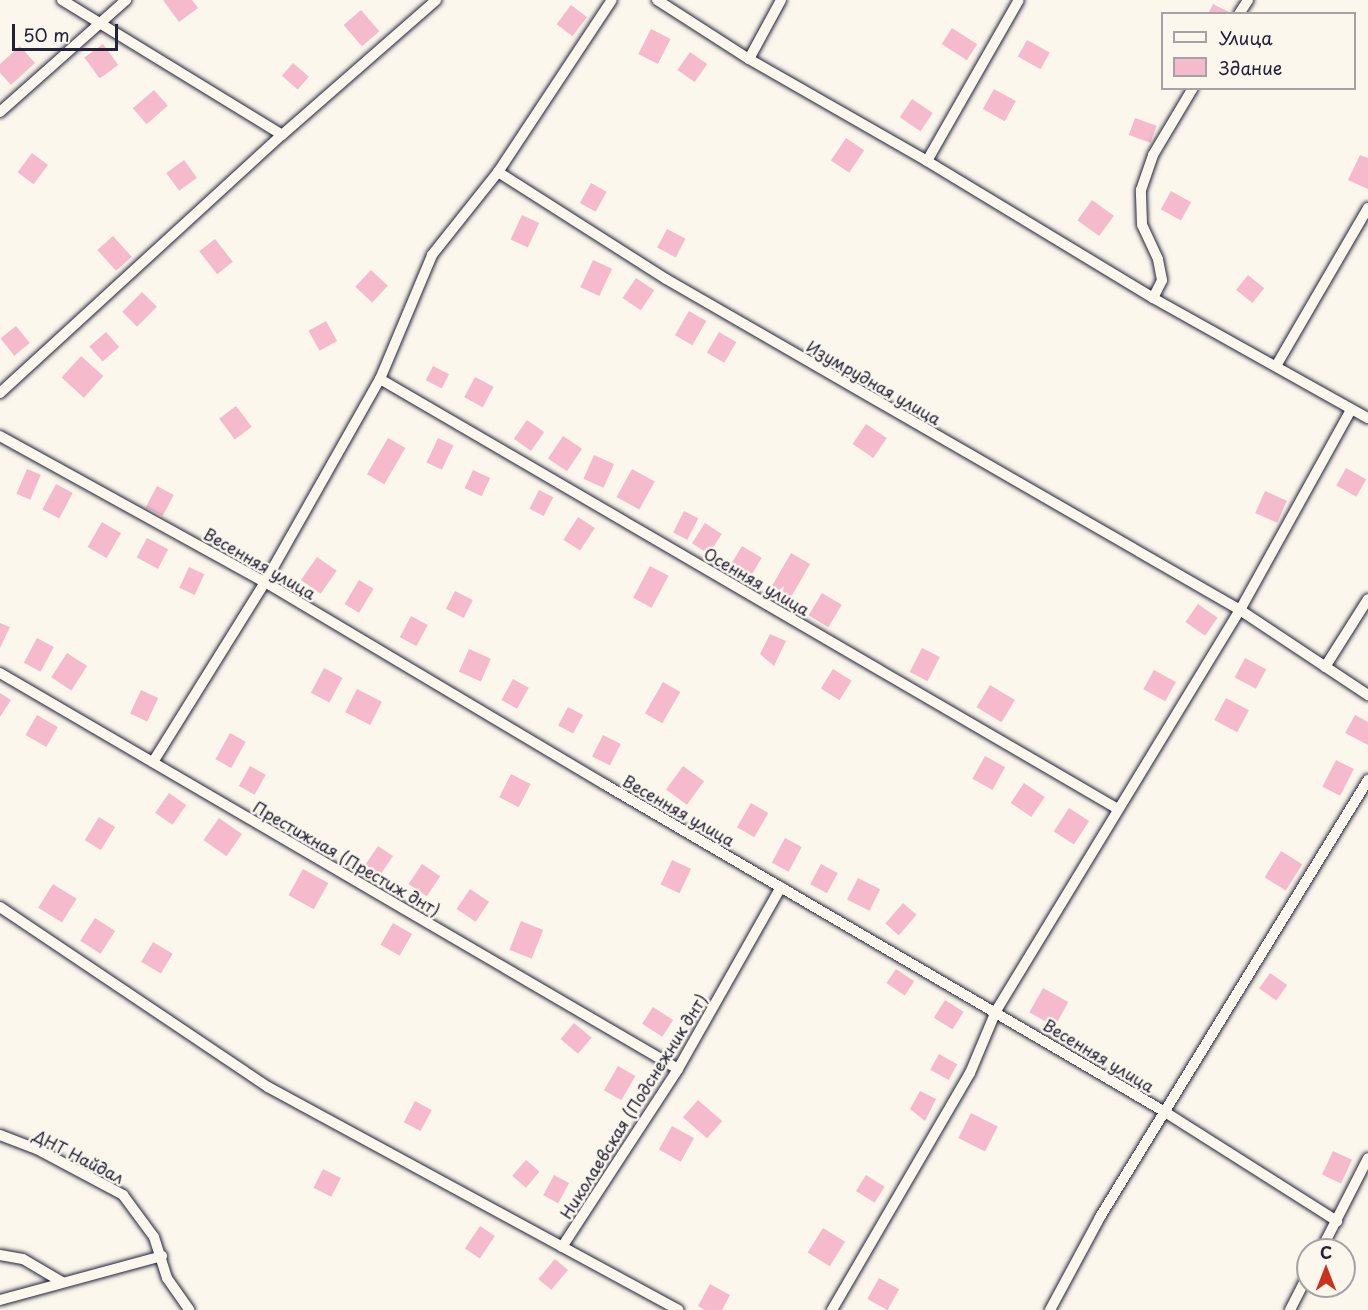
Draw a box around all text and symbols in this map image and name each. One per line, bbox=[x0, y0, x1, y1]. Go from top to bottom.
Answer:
scale bar bbox=[15, 12, 122, 50]
legend bbox=[1161, 12, 1356, 90]
text: 50 m bbox=[23, 21, 70, 48]
text: Улица bbox=[1219, 24, 1273, 51]
text: Здание bbox=[1219, 54, 1282, 81]
street label: Изумрудная улица bbox=[803, 336, 945, 428]
street label: Весенняя улица bbox=[200, 523, 320, 603]
street label: Осенняя улица bbox=[700, 543, 814, 619]
street label: Весенняя улица bbox=[619, 770, 739, 850]
street label: Престижная (Престиж днт) bbox=[251, 797, 443, 919]
street label: Николаевская (Подснежник днт) bbox=[555, 990, 711, 1222]
street label: Весенняя улица bbox=[1040, 1014, 1158, 1096]
street label: ДНТ Найдал bbox=[30, 1125, 128, 1187]
north arrow bbox=[1296, 1238, 1356, 1298]
text: С bbox=[1320, 1240, 1332, 1264]

